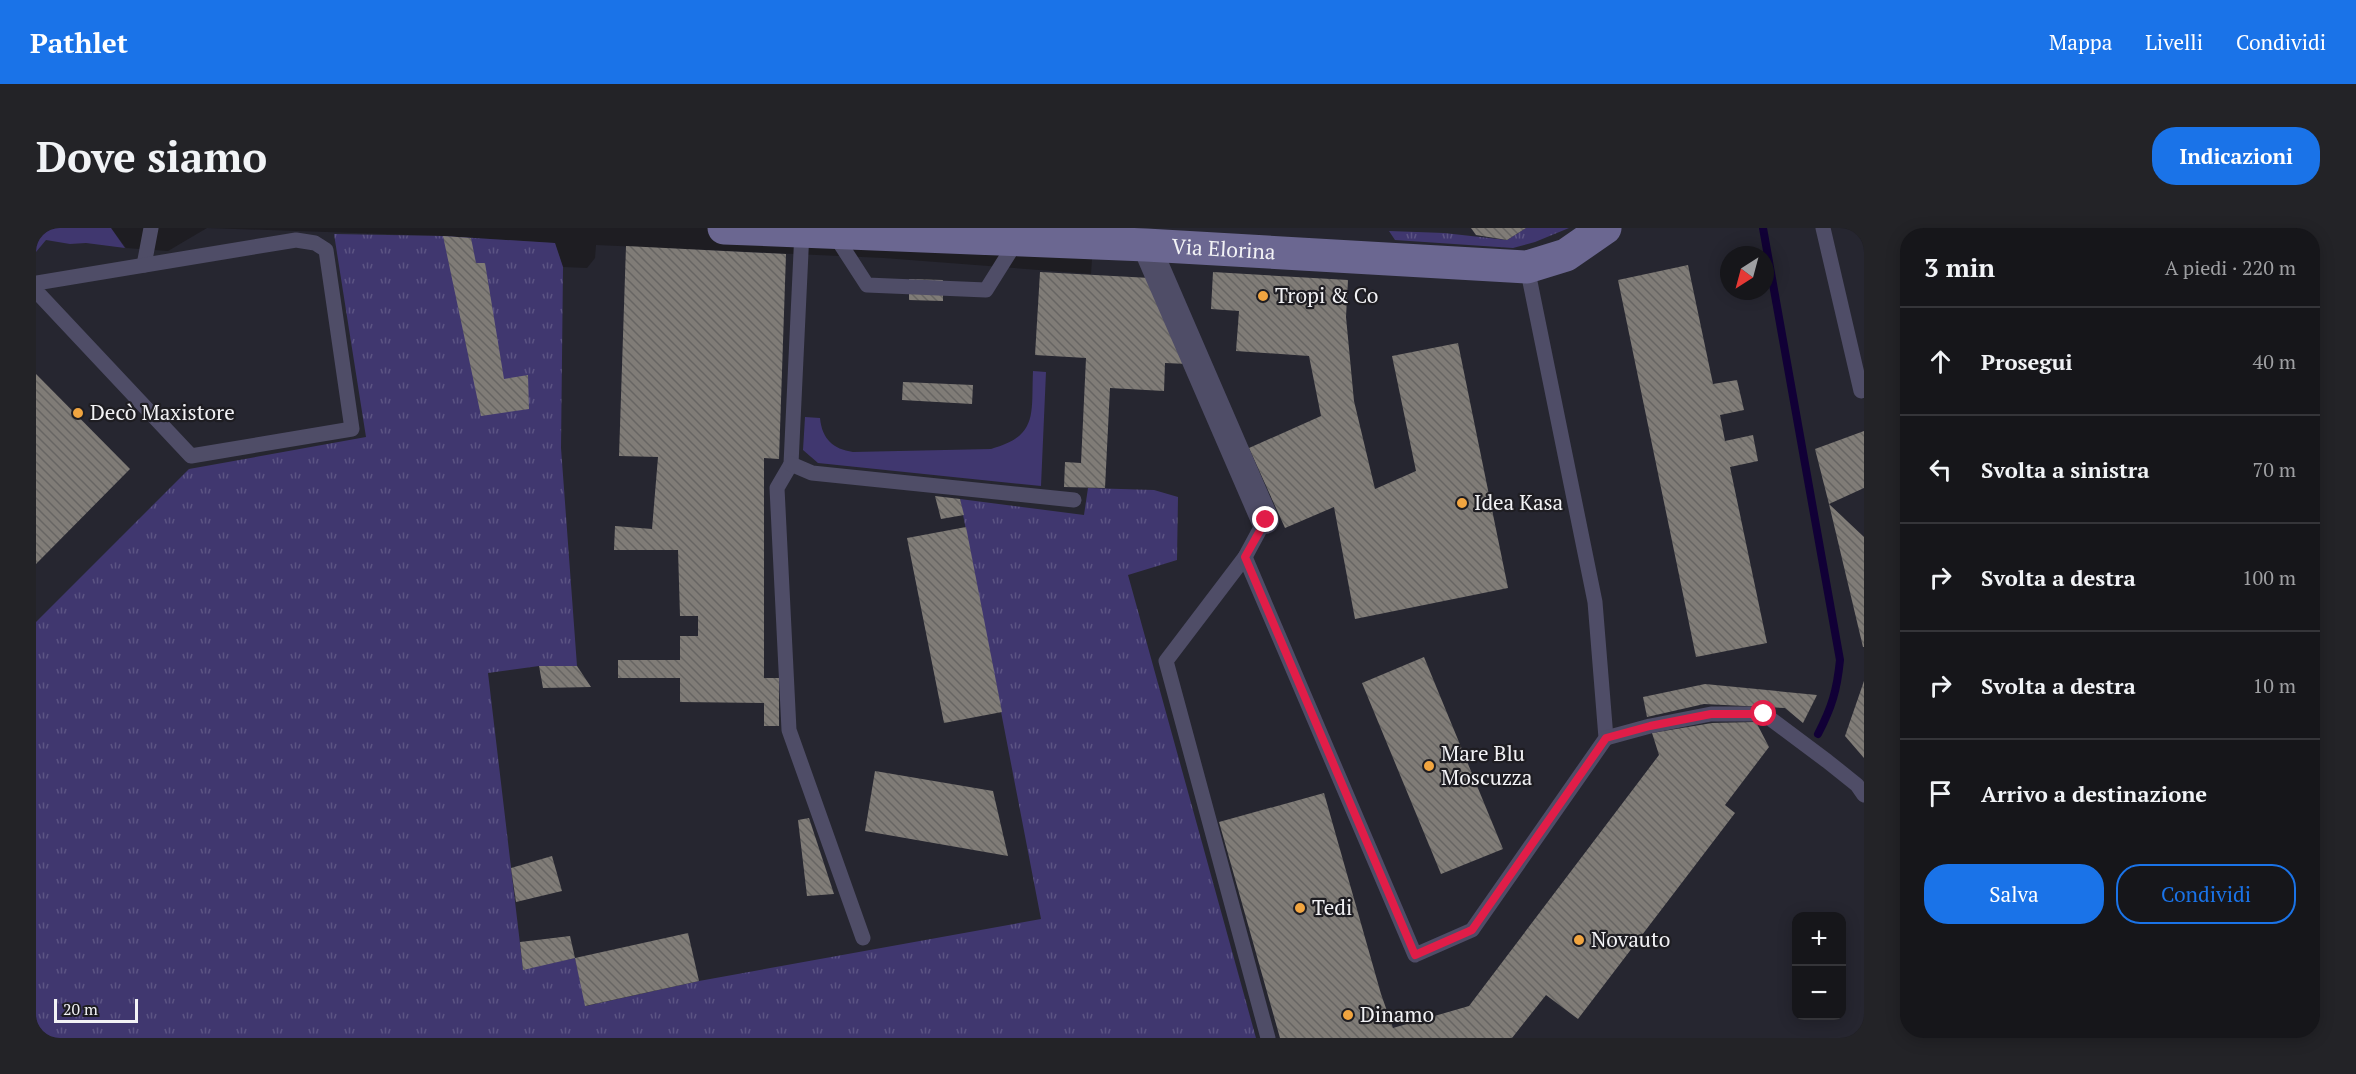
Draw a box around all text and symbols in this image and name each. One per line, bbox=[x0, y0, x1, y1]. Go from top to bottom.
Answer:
text: Pathlet bbox=[30, 24, 128, 61]
text: Mappa bbox=[2049, 28, 2112, 56]
text: Livelli bbox=[2145, 28, 2203, 56]
text: Condividi bbox=[2236, 28, 2326, 56]
button: Indicazioni bbox=[2152, 127, 2320, 185]
text: Dove siamo bbox=[36, 128, 267, 184]
street label: Via Elorina bbox=[1171, 232, 1277, 265]
north arrow bbox=[1720, 246, 1774, 300]
text: 3 min bbox=[1924, 250, 1995, 284]
text: A piedi · 220 m bbox=[2165, 254, 2296, 281]
place label: Tropi & Co bbox=[1275, 281, 1378, 309]
marker: Tropi & Co bbox=[1256, 289, 1270, 303]
icon: ahead bbox=[1924, 345, 1957, 378]
text: Prosegui bbox=[1981, 347, 2073, 376]
text: 40 m bbox=[2253, 348, 2296, 375]
place label: Decò Maxistore bbox=[90, 398, 235, 426]
marker: Decò Maxistore bbox=[71, 406, 85, 420]
icon: left bbox=[1924, 453, 1957, 486]
text: Svolta a sinistra bbox=[1981, 455, 2150, 484]
text: 70 m bbox=[2253, 456, 2296, 483]
place label: Idea Kasa bbox=[1474, 488, 1564, 516]
marker: Idea Kasa bbox=[1455, 496, 1469, 510]
route end bbox=[1252, 506, 1278, 532]
icon: right bbox=[1924, 561, 1957, 594]
text: Svolta a destra bbox=[1981, 563, 2136, 592]
text: 100 m bbox=[2242, 564, 2296, 591]
icon: right bbox=[1924, 669, 1957, 702]
text: Svolta a destra bbox=[1981, 671, 2136, 700]
text: 10 m bbox=[2253, 672, 2296, 699]
route start bbox=[1750, 700, 1776, 726]
place label: Mare Blu Moscuzza bbox=[1441, 739, 1533, 791]
marker: Mare Blu Moscuzza bbox=[1422, 759, 1436, 773]
icon: arrive bbox=[1924, 777, 1957, 810]
text: Arrivo a destinazione bbox=[1981, 779, 2207, 808]
button: Salva bbox=[1924, 864, 2104, 924]
button: Condividi bbox=[2116, 864, 2296, 924]
place label: Tedi bbox=[1312, 893, 1352, 921]
marker: Tedi bbox=[1293, 901, 1307, 915]
map controls bbox=[1792, 912, 1846, 1020]
button: + bbox=[1792, 912, 1846, 966]
place label: Novauto bbox=[1591, 925, 1670, 953]
marker: Novauto bbox=[1572, 933, 1586, 947]
button: − bbox=[1792, 966, 1846, 1020]
scale bar bbox=[54, 996, 138, 1024]
text: 20 m bbox=[63, 998, 98, 1020]
place label: Dinamo bbox=[1360, 1000, 1434, 1028]
marker: Dinamo bbox=[1341, 1008, 1355, 1022]

